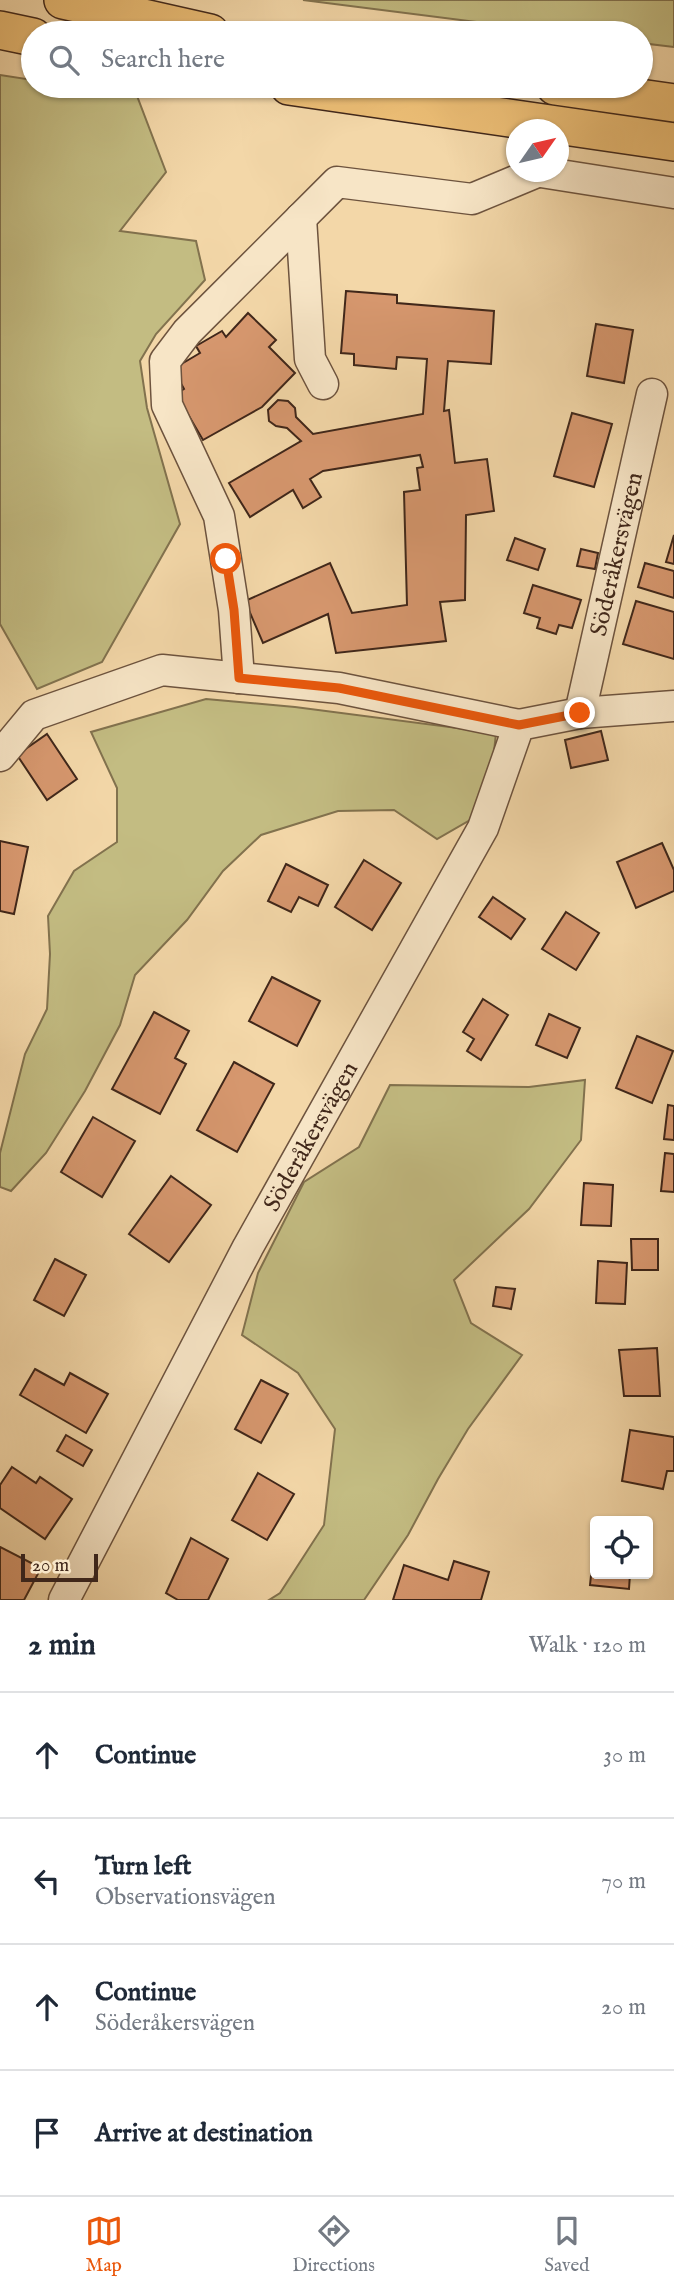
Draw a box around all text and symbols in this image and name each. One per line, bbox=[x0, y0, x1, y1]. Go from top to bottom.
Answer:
search box bbox=[21, 21, 653, 98]
icon: search bbox=[45, 41, 83, 79]
text: Search here bbox=[101, 43, 225, 76]
north arrow bbox=[506, 119, 569, 182]
street label: Söderåkersvägen bbox=[584, 469, 651, 639]
route start bbox=[210, 543, 241, 574]
route end bbox=[564, 697, 595, 728]
street label: Söderåkersvägen bbox=[257, 1056, 366, 1217]
map controls bbox=[590, 1516, 653, 1579]
button: locate bbox=[590, 1516, 653, 1579]
scale bar bbox=[21, 1551, 98, 1583]
text: 20 m bbox=[32, 1554, 69, 1578]
text: 2 min bbox=[28, 1627, 96, 1665]
text: Walk · 120 m bbox=[528, 1631, 646, 1660]
icon: ahead bbox=[28, 1736, 66, 1774]
text: Continue bbox=[95, 1739, 196, 1772]
text: 30 m bbox=[603, 1741, 646, 1770]
text: Turn left bbox=[95, 1850, 192, 1883]
icon: left bbox=[28, 1862, 66, 1900]
text: 70 m bbox=[601, 1867, 646, 1896]
text: Observationsvägen bbox=[95, 1883, 275, 1912]
text: Continue bbox=[95, 1976, 196, 2009]
icon: ahead bbox=[28, 1988, 66, 2026]
text: 20 m bbox=[601, 1993, 646, 2022]
text: Söderåkersvägen bbox=[95, 2009, 255, 2038]
icon: arrive bbox=[28, 2114, 66, 2152]
text: Arrive at destination bbox=[95, 2117, 313, 2150]
tab: Map bbox=[85, 2212, 123, 2278]
tab: Directions bbox=[292, 2212, 375, 2278]
tab: Saved bbox=[544, 2212, 589, 2278]

